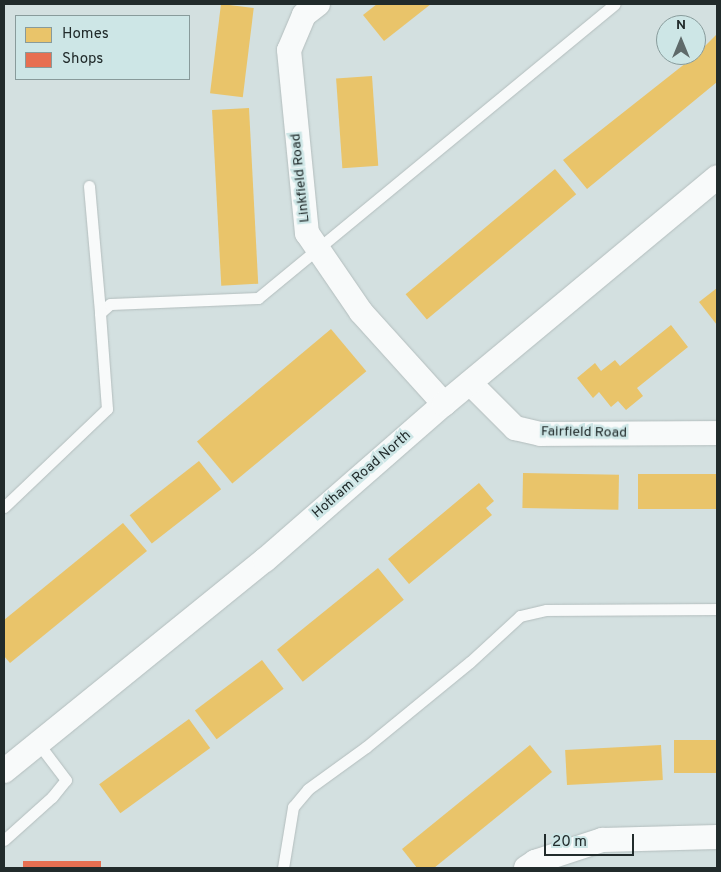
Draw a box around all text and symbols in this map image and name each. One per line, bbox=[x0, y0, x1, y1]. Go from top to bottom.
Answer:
legend bbox=[15, 15, 190, 80]
north arrow bbox=[656, 15, 706, 65]
text: N bbox=[676, 17, 686, 34]
text: Homes bbox=[62, 25, 109, 44]
text: Shops bbox=[62, 50, 103, 69]
street label: Linkfield Road bbox=[288, 133, 314, 223]
street label: Fairfield Road bbox=[541, 424, 627, 442]
street label: Hotham Road North bbox=[309, 428, 415, 522]
scale bar bbox=[546, 824, 636, 856]
text: 20 m bbox=[552, 833, 587, 852]

